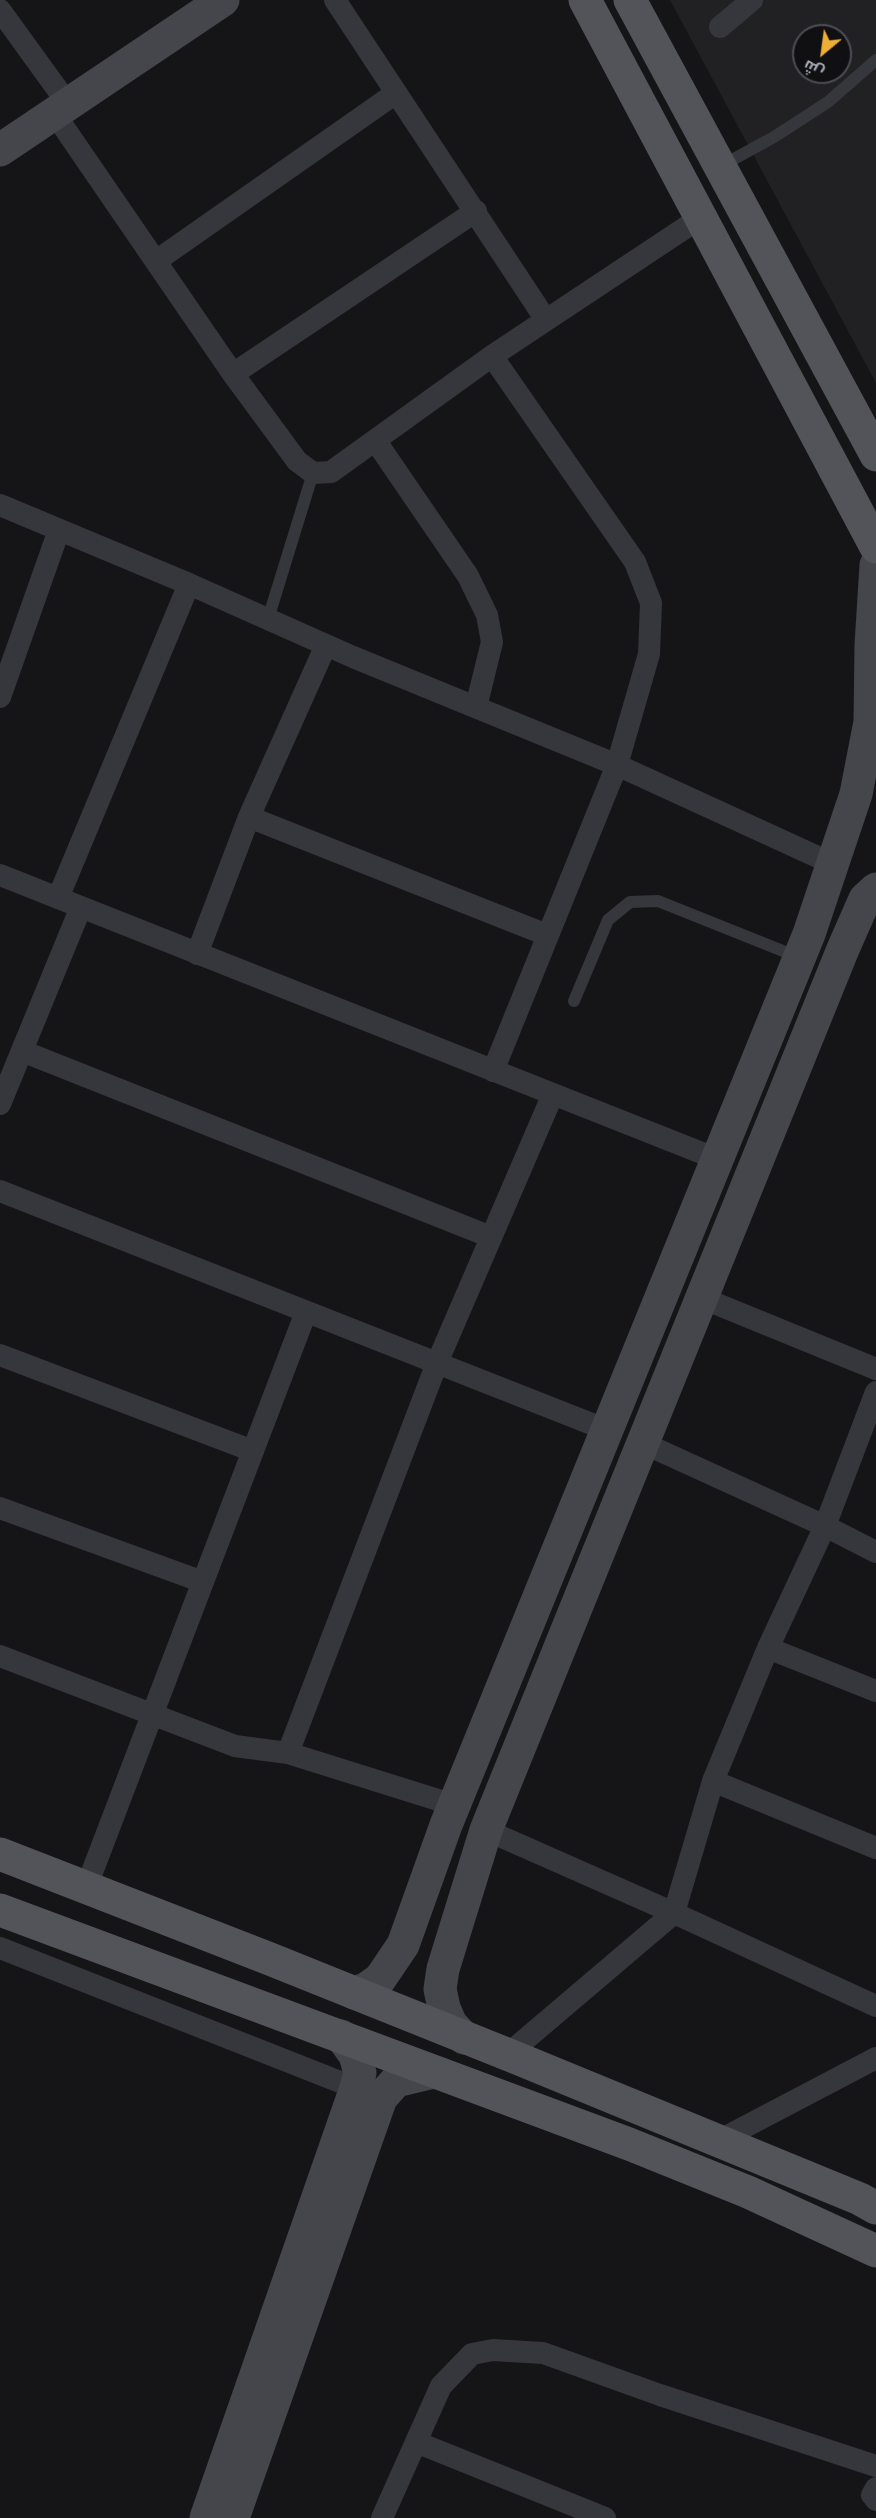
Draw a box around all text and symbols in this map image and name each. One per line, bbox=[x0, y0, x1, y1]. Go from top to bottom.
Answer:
north arrow bbox=[792, 24, 852, 84]
text: ش bbox=[800, 54, 828, 82]

